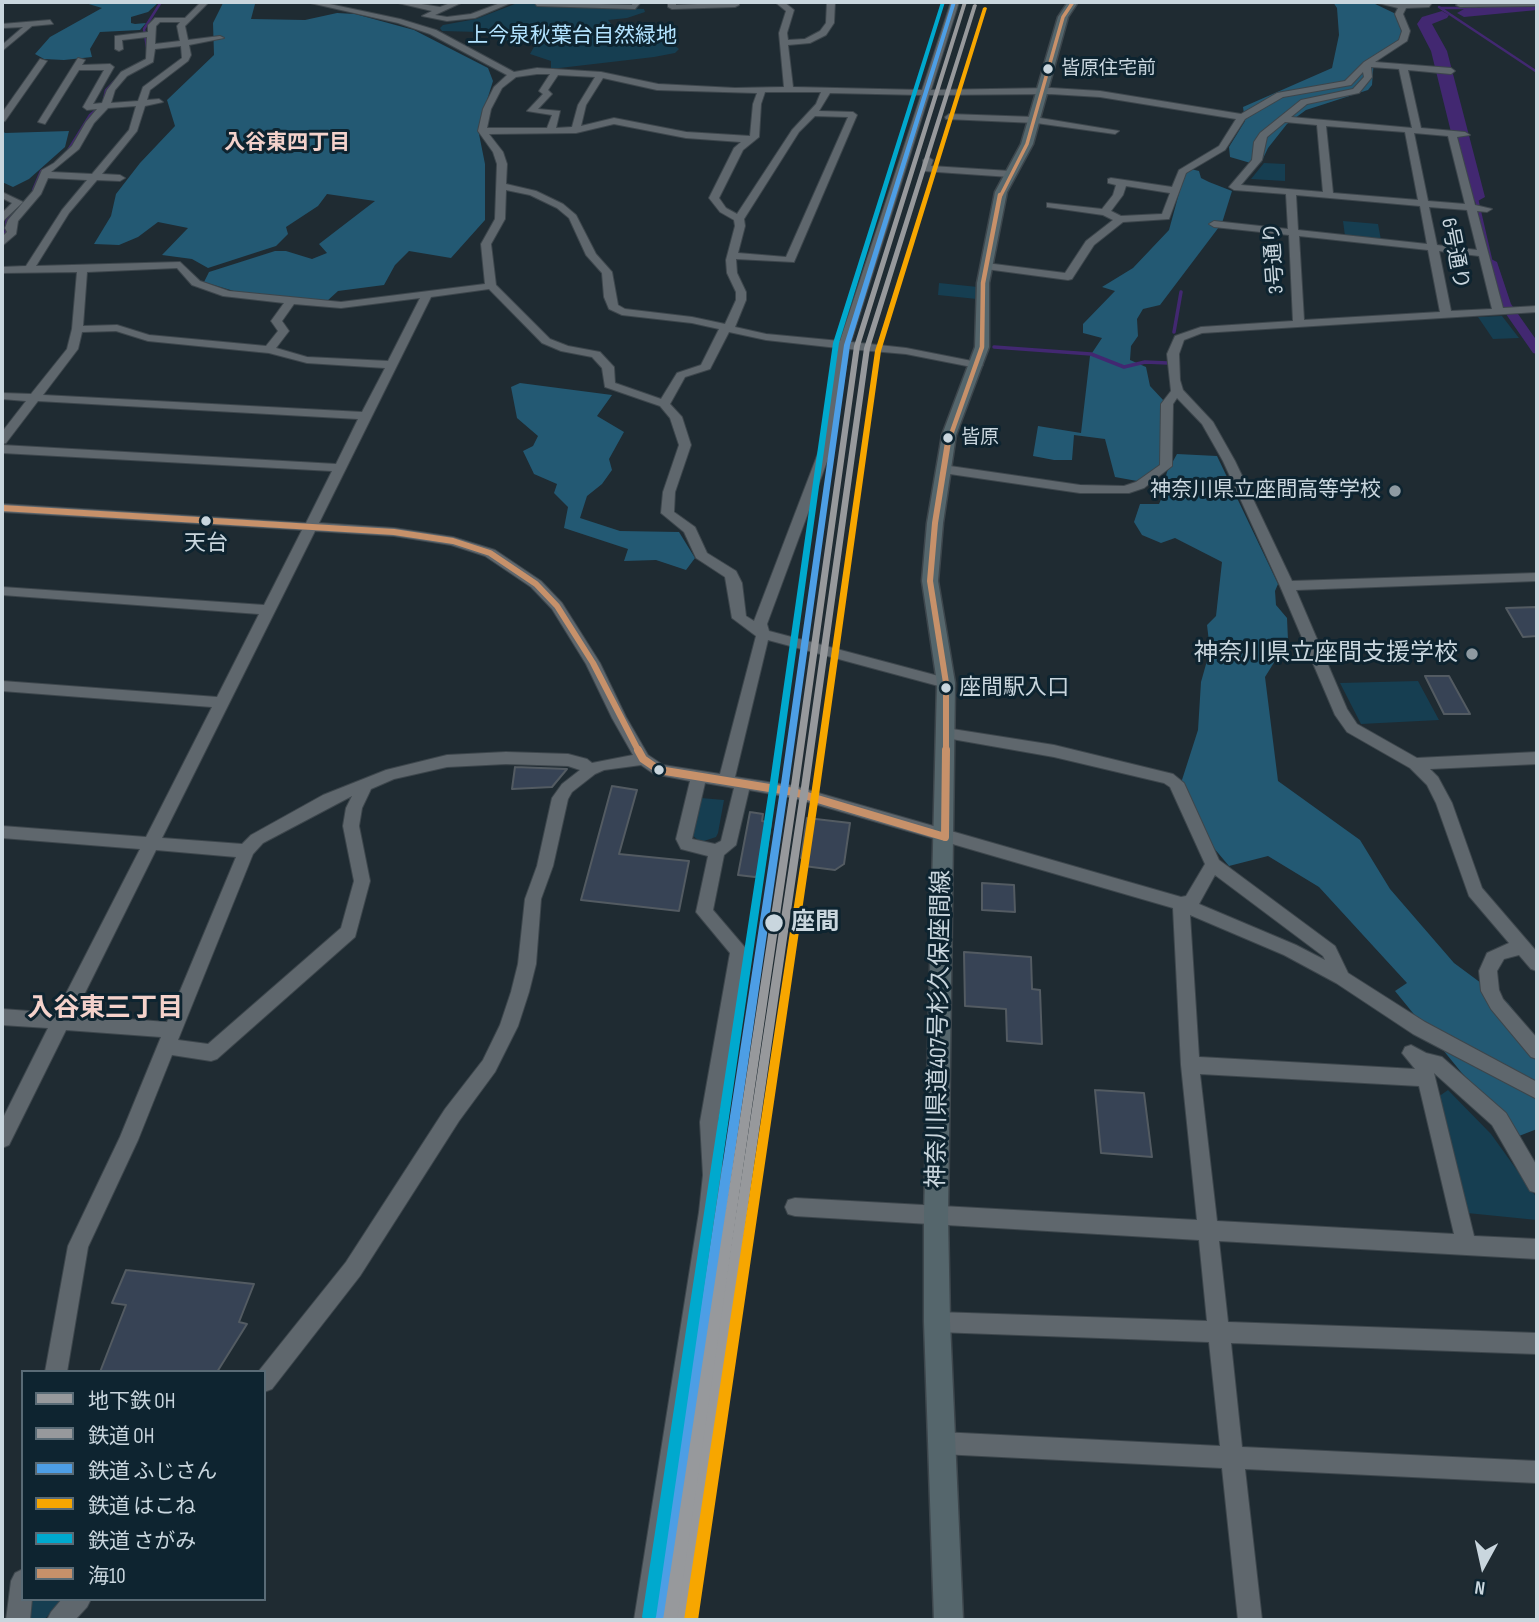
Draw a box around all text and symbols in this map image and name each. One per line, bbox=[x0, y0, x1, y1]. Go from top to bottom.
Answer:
park label: 上今泉秋葉台自然緑地 bbox=[467, 24, 677, 50]
place label: 皆原住宅前 bbox=[1061, 58, 1156, 80]
marker: 皆原住宅前 bbox=[1041, 62, 1055, 76]
district label: 入谷東四丁目 bbox=[224, 131, 350, 157]
street label: 6号通り bbox=[1435, 216, 1473, 292]
street label: 3号通り bbox=[1260, 221, 1290, 295]
place label: 皆原 bbox=[961, 427, 999, 449]
marker: 皆原 bbox=[941, 431, 955, 445]
place label: 神奈川県立座間高等学校 bbox=[1150, 478, 1381, 504]
marker: 神奈川県立座間高等学校 bbox=[1387, 483, 1403, 499]
marker: 天台 bbox=[199, 514, 213, 528]
place label: 天台 bbox=[184, 531, 228, 557]
place label: 神奈川県立座間支援学校 bbox=[1194, 640, 1458, 668]
marker: 神奈川県立座間支援学校 bbox=[1464, 646, 1480, 662]
place label: 座間駅入口 bbox=[959, 675, 1069, 701]
marker: 座間駅入口 bbox=[939, 681, 953, 695]
unlabelled marker bbox=[652, 763, 666, 777]
street label: 神奈川県道407号杉久保座間線 bbox=[923, 870, 957, 1188]
place label: 座間 bbox=[791, 909, 839, 937]
marker: 座間 bbox=[763, 912, 785, 934]
district label: 入谷東三丁目 bbox=[27, 993, 183, 1025]
legend bbox=[21, 1370, 266, 1601]
text: 地下鉄 OH bbox=[88, 1389, 175, 1414]
text: 鉄道 OH bbox=[88, 1424, 154, 1449]
text: 鉄道 ふじさん bbox=[88, 1459, 217, 1484]
text: 鉄道 はこね bbox=[88, 1494, 196, 1519]
text: 鉄道 さがみ bbox=[88, 1529, 196, 1554]
north arrow bbox=[1448, 1531, 1518, 1601]
text: 海10 bbox=[88, 1564, 126, 1589]
text: N bbox=[1473, 1575, 1487, 1599]

